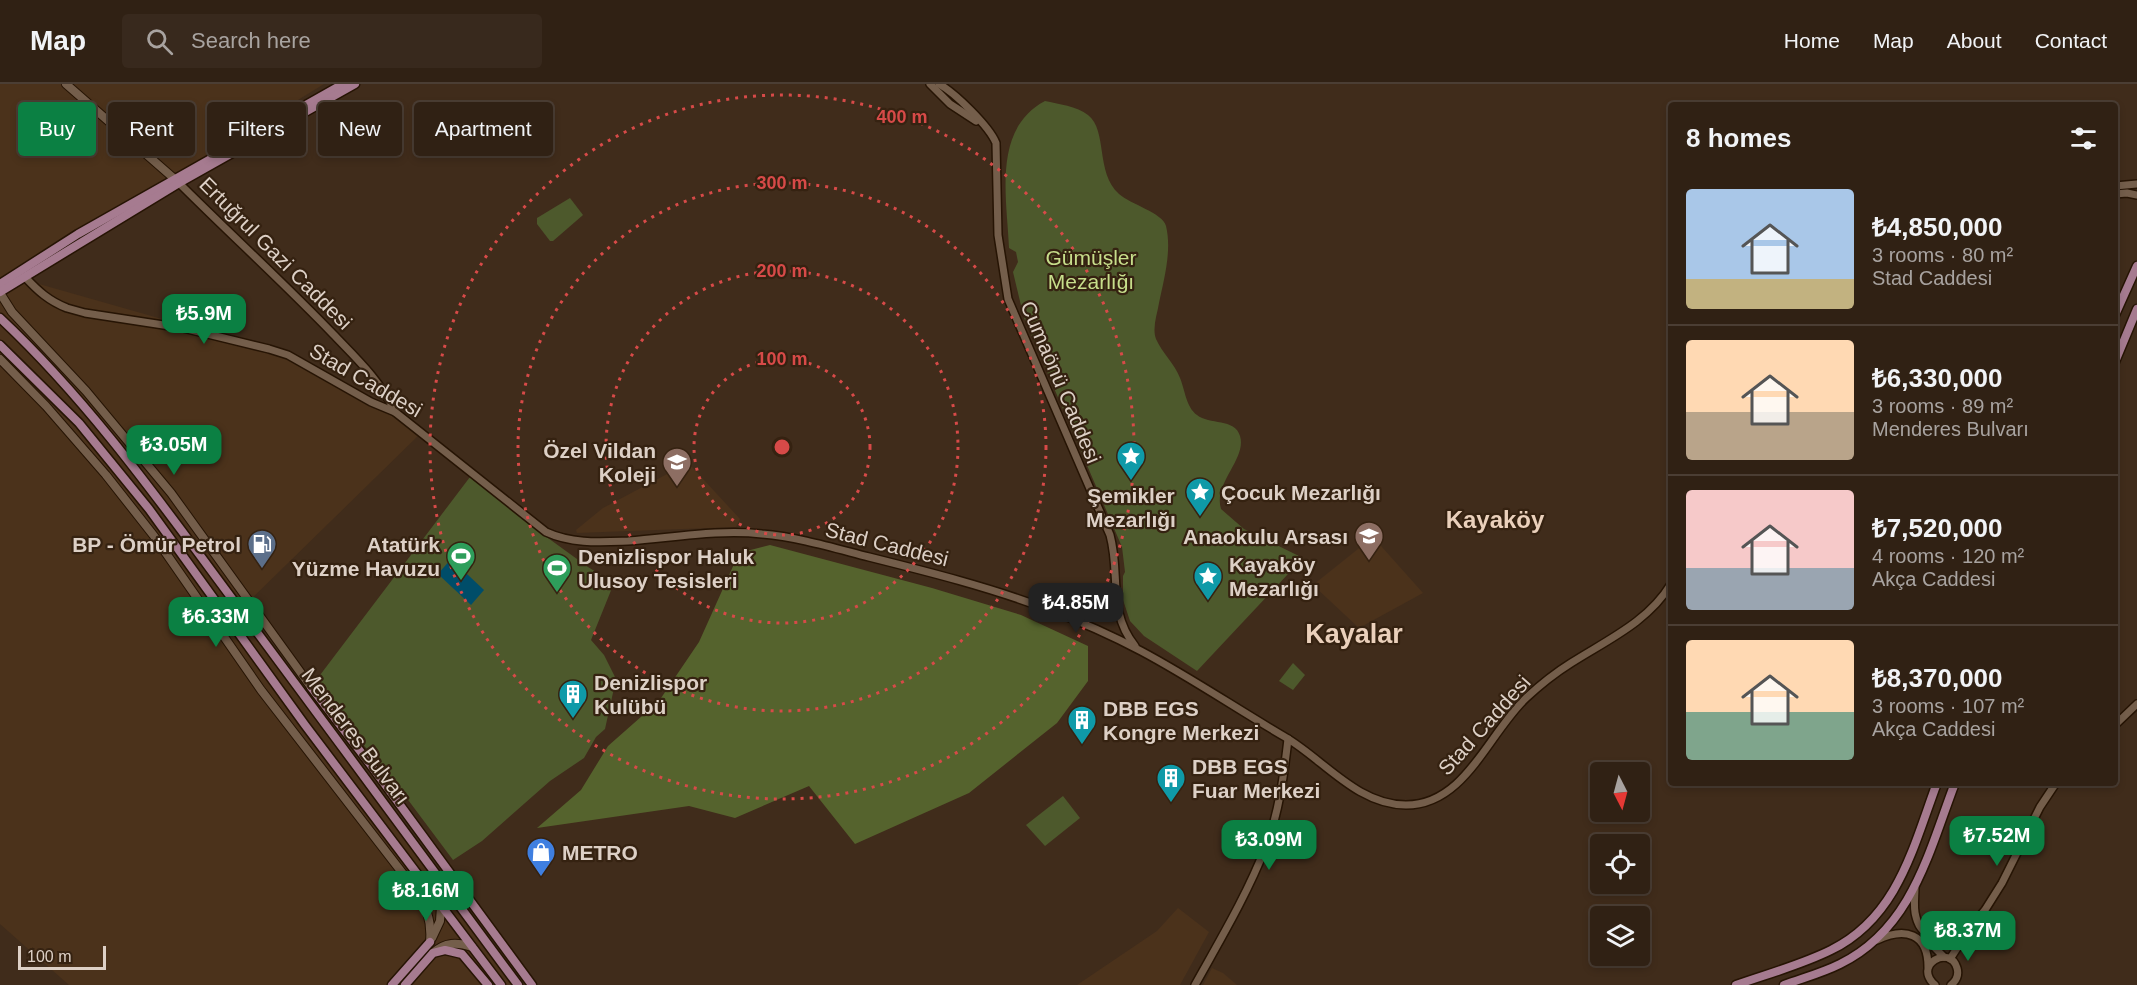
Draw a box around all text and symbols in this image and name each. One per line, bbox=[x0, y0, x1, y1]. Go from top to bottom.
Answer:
search box bbox=[122, 14, 542, 68]
text: Map bbox=[30, 25, 86, 56]
icon: search bbox=[143, 25, 176, 58]
text: Search here bbox=[191, 28, 311, 53]
text: Home bbox=[1784, 29, 1840, 52]
text: Map bbox=[1873, 29, 1914, 52]
text: About bbox=[1947, 29, 2002, 52]
text: Contact bbox=[2035, 29, 2107, 52]
chip: Buy bbox=[18, 102, 96, 156]
chip: Rent bbox=[108, 102, 195, 156]
chip: Filters bbox=[207, 102, 306, 156]
chip: New bbox=[318, 102, 402, 156]
chip: Apartment bbox=[414, 102, 553, 156]
text: 400 m bbox=[876, 107, 928, 127]
icon: filters bbox=[2067, 122, 2100, 155]
text: 8 homes bbox=[1686, 123, 1792, 153]
street label: Ertuğrul Gazi Caddesi bbox=[195, 172, 357, 334]
text: 300 m bbox=[756, 173, 808, 193]
text: ₺4,850,000 bbox=[1872, 212, 2003, 242]
icon: home bbox=[1734, 213, 1806, 285]
text: 3 rooms · 80 m² bbox=[1872, 244, 2013, 266]
park label: Gümüşler Mezarlığı bbox=[1045, 246, 1137, 293]
text: 200 m bbox=[756, 261, 808, 281]
text: Stad Caddesi bbox=[1872, 267, 1992, 289]
pin: ₺5.9M bbox=[162, 294, 246, 345]
street label: Cumaönü Caddesi bbox=[1016, 297, 1106, 467]
text: ₺5.9M bbox=[176, 302, 232, 324]
street label: Stad Caddesi bbox=[306, 339, 426, 421]
text: 100 m bbox=[756, 349, 808, 369]
text: ₺6,330,000 bbox=[1872, 363, 2003, 393]
icon: home bbox=[1734, 364, 1806, 436]
text: 3 rooms · 89 m² bbox=[1872, 395, 2013, 417]
text: Menderes Bulvarı bbox=[1872, 418, 2029, 440]
pin: ₺3.05M bbox=[125, 425, 223, 476]
text: ₺3.05M bbox=[140, 433, 208, 455]
centre of rings bbox=[772, 437, 792, 457]
place label: Özel Vildan Koleji bbox=[543, 439, 656, 486]
place icon: Şemikler Mezarlığı bbox=[1115, 440, 1147, 482]
school or university icon: Özel Vildan Koleji bbox=[661, 446, 693, 488]
place icon: Çocuk Mezarlığı bbox=[1184, 476, 1216, 518]
place label: Çocuk Mezarlığı bbox=[1221, 481, 1381, 504]
place label: Şemikler Mezarlığı bbox=[1086, 484, 1176, 531]
district label: Kayaköy bbox=[1446, 506, 1545, 533]
text: ₺7,520,000 bbox=[1872, 513, 2003, 543]
icon: home bbox=[1734, 514, 1806, 586]
street label: Stad Caddesi bbox=[823, 518, 951, 570]
school or university icon: Anaokulu Arsası bbox=[1353, 520, 1385, 562]
place label: Anaokulu Arsası bbox=[1183, 525, 1348, 548]
fuel station icon: BP - Ömür Petrol bbox=[246, 528, 278, 570]
place label: BP - Ömür Petrol bbox=[72, 533, 241, 556]
place label: Atatürk Yüzme Havuzu bbox=[292, 533, 440, 580]
sports icon: Atatürk Yüzme Havuzu bbox=[445, 540, 477, 582]
place label: Denizlispor Haluk Ulusoy Tesisleri bbox=[578, 545, 755, 592]
text: 4 rooms · 120 m² bbox=[1872, 545, 2024, 567]
sports icon: Denizlispor Haluk Ulusoy Tesisleri bbox=[541, 552, 573, 594]
place label: Kayaköy Mezarlığı bbox=[1229, 553, 1319, 600]
place icon: Kayaköy Mezarlığı bbox=[1192, 560, 1224, 602]
text: Akça Caddesi bbox=[1872, 568, 1995, 590]
pin: ₺4.85M bbox=[1027, 583, 1125, 634]
text: ₺4.85M bbox=[1042, 591, 1110, 613]
pin: ₺6.33M bbox=[167, 597, 265, 648]
text: ₺6.33M bbox=[182, 605, 250, 627]
district label: Kayalar bbox=[1305, 619, 1403, 649]
street label: Menderes Bulvarı bbox=[297, 663, 415, 809]
text: ₺8,370,000 bbox=[1872, 663, 2003, 693]
icon: home bbox=[1734, 664, 1806, 736]
street label: Stad Caddesi bbox=[1433, 670, 1535, 780]
place label: Denizlispor Kulübü bbox=[594, 671, 707, 718]
building icon: Denizlispor Kulübü bbox=[557, 678, 589, 720]
text: 3 rooms · 107 m² bbox=[1872, 695, 2024, 717]
place label: DBB EGS Kongre Merkezi bbox=[1103, 697, 1259, 744]
building icon: DBB EGS Kongre Merkezi bbox=[1066, 704, 1098, 746]
text: Akça Caddesi bbox=[1872, 718, 1995, 740]
place label: DBB EGS Fuar Merkezi bbox=[1192, 755, 1320, 802]
building icon: DBB EGS Fuar Merkezi bbox=[1155, 762, 1187, 804]
north arrow bbox=[1590, 762, 1650, 822]
map controls bbox=[1590, 762, 1650, 966]
pin: ₺7.52M bbox=[1948, 816, 2046, 867]
pin: ₺3.09M bbox=[1220, 820, 1318, 871]
text: ₺7.52M bbox=[1963, 824, 2031, 846]
text: ₺3.09M bbox=[1235, 828, 1303, 850]
button: locate bbox=[1590, 834, 1650, 894]
shop icon: METRO bbox=[525, 836, 557, 878]
place label: METRO bbox=[562, 841, 638, 864]
pin: ₺8.16M bbox=[377, 871, 475, 922]
text: ₺8.16M bbox=[392, 879, 460, 901]
button: layers bbox=[1590, 906, 1650, 966]
pin: ₺8.37M bbox=[1919, 911, 2017, 962]
text: ₺8.37M bbox=[1934, 919, 2002, 941]
scale bar bbox=[18, 943, 106, 970]
text: 100 m bbox=[27, 948, 71, 965]

